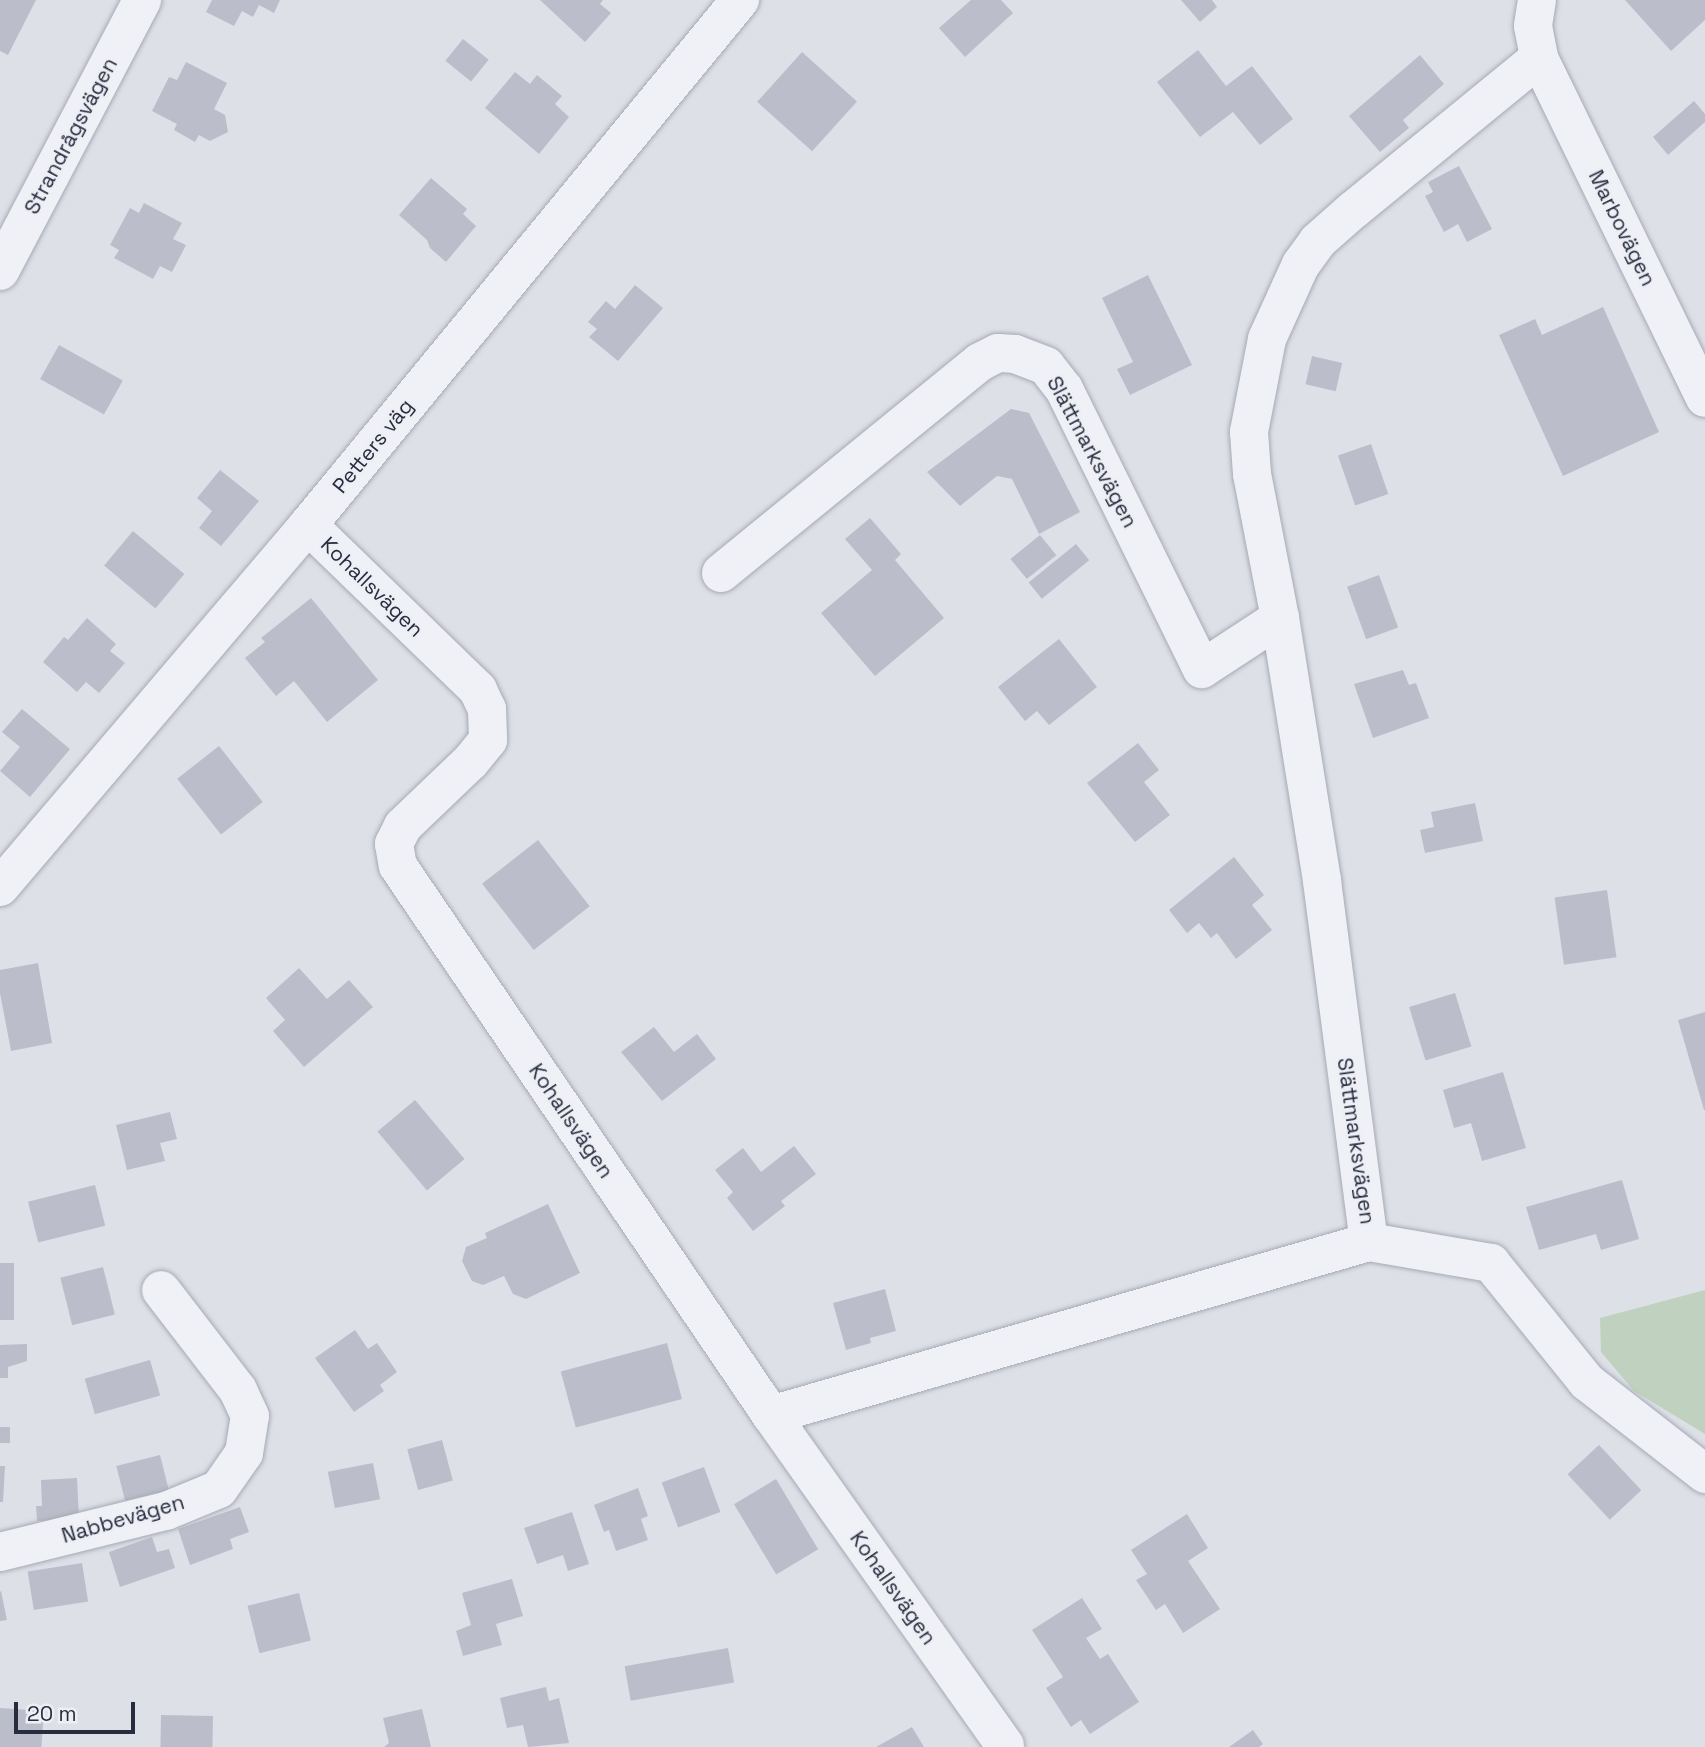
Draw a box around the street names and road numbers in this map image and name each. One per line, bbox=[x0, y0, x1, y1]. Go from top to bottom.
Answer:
street label: Strandrågsvägen bbox=[19, 53, 123, 219]
street label: Marbovägen bbox=[1583, 166, 1661, 290]
street label: Slättmarksvägen bbox=[1041, 372, 1143, 532]
street label: Petters väg bbox=[327, 394, 419, 498]
street label: Kohallsvägen bbox=[315, 532, 429, 642]
street label: Slättmarksvägen bbox=[1332, 1056, 1380, 1226]
street label: Kohallsvägen bbox=[523, 1059, 619, 1183]
street label: Nabbevägen bbox=[59, 1489, 187, 1549]
street label: Kohallsvägen bbox=[845, 1526, 941, 1650]

